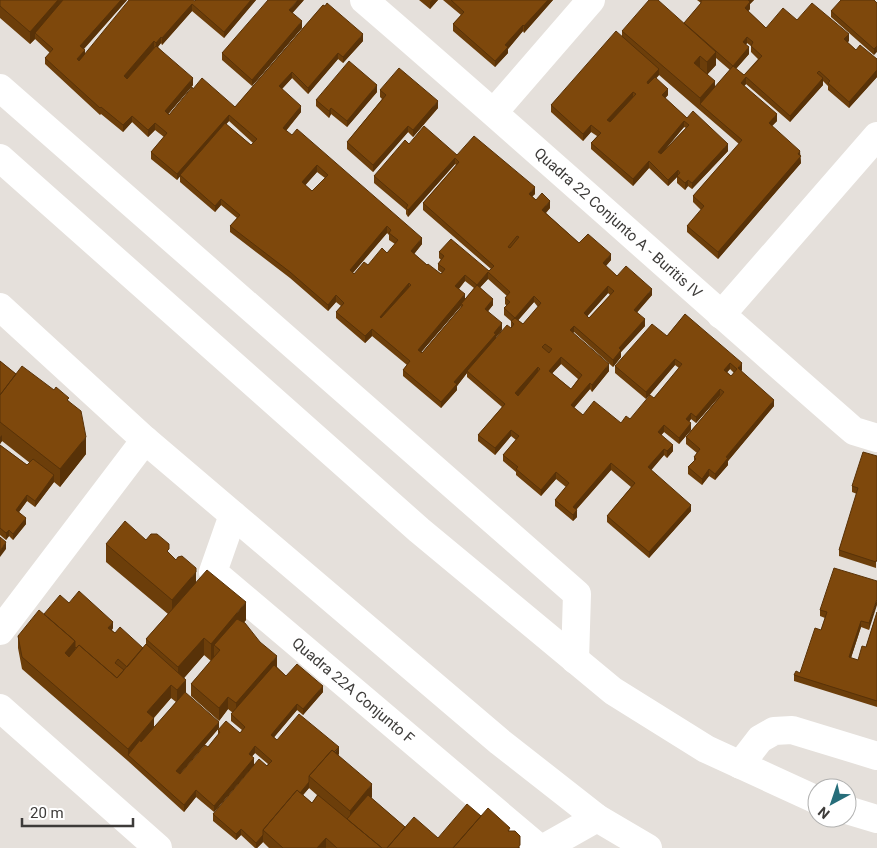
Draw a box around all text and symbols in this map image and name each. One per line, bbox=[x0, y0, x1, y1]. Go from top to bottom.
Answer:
street label: Quadra 22 Conjunto A - Buritis IV bbox=[531, 144, 706, 302]
street label: Quadra 22A Conjunto F bbox=[288, 634, 418, 747]
north arrow bbox=[807, 778, 857, 828]
scale bar bbox=[22, 796, 134, 828]
text: 20 m bbox=[30, 804, 64, 822]
text: N bbox=[815, 804, 833, 822]

